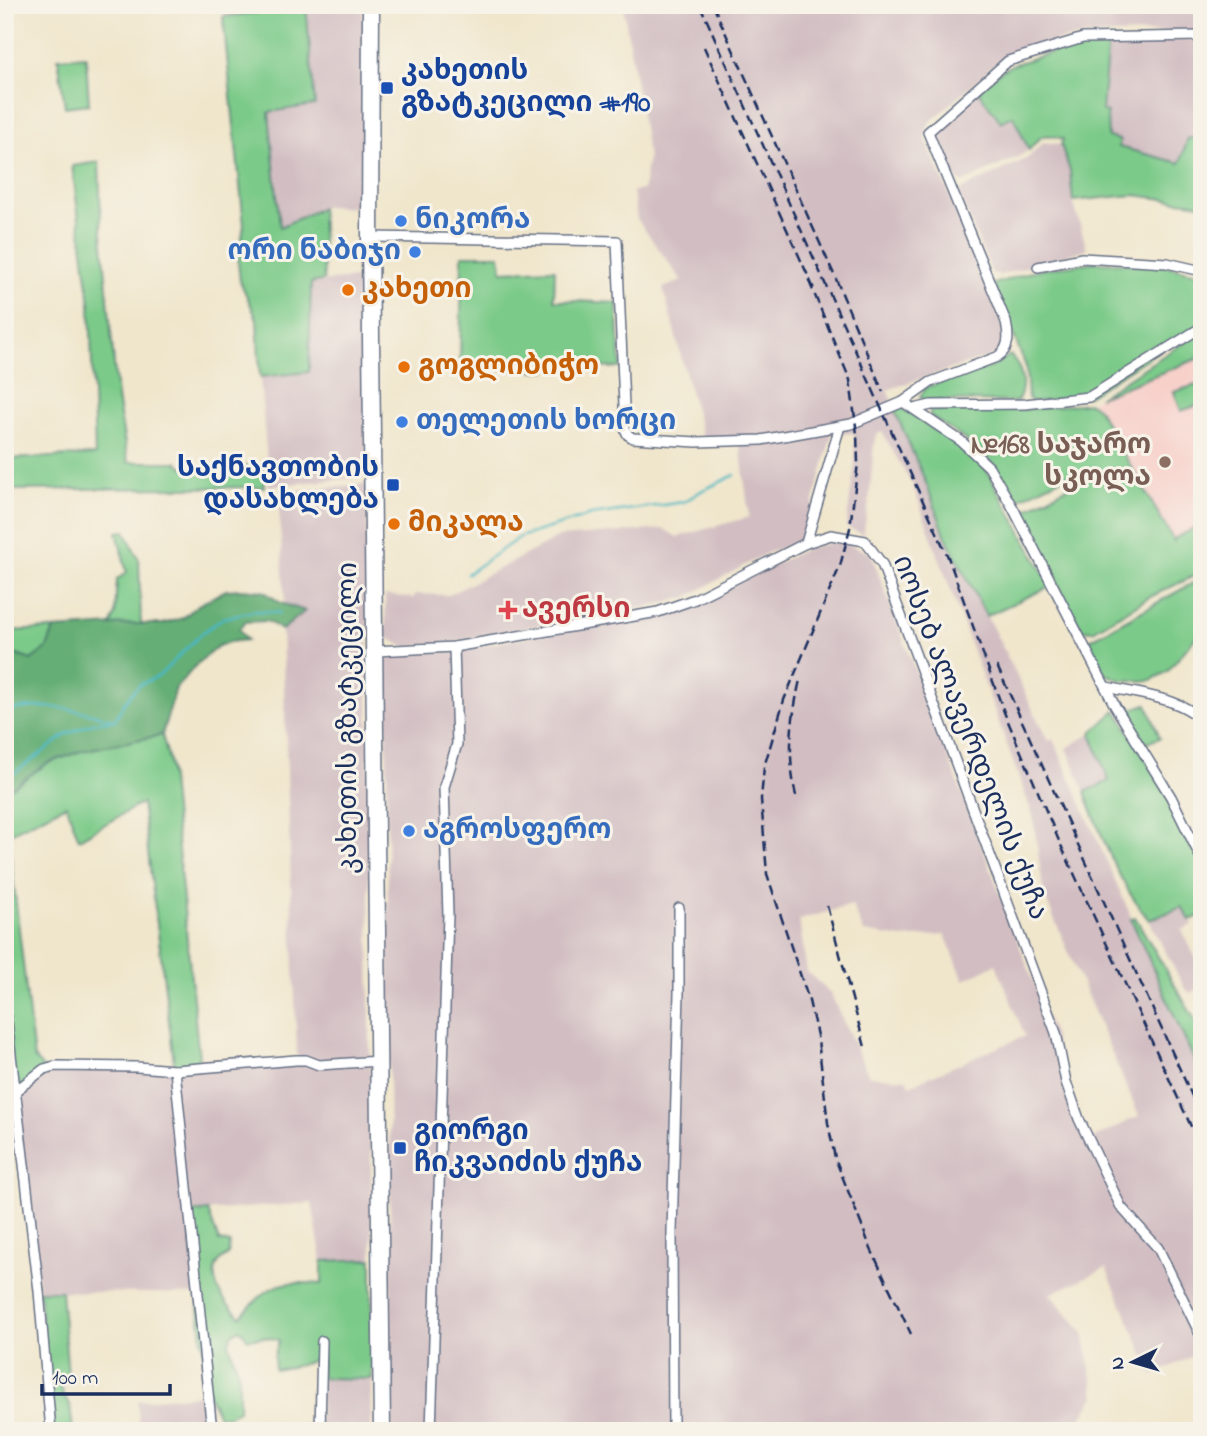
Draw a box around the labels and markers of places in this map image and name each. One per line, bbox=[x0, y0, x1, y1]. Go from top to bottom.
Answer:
place label: კახეთის გზატკეცილი #190 bbox=[401, 52, 650, 125]
marker: კახეთის გზატკეცილი #190 bbox=[379, 80, 395, 96]
place label: ნიკორა bbox=[415, 201, 530, 242]
marker: ნიკორა bbox=[393, 213, 409, 229]
place label: ორი ნაბიჯი bbox=[228, 232, 401, 273]
marker: ორი ნაბიჯი bbox=[407, 244, 423, 260]
place label: კახეთი bbox=[362, 270, 472, 311]
marker: კახეთი bbox=[340, 282, 356, 298]
place label: გოგლიბიჭო bbox=[418, 347, 599, 388]
marker: გოგლიბიჭო bbox=[396, 359, 412, 375]
place label: თელეთის ხორცი bbox=[416, 402, 676, 443]
marker: თელეთის ხორცი bbox=[394, 414, 410, 430]
place label: №168 საჯარო სკოლა bbox=[971, 426, 1151, 499]
place label: საქნავთობის დასახლება bbox=[177, 449, 379, 522]
marker: №168 საჯარო სკოლა bbox=[1157, 454, 1173, 470]
marker: საქნავთობის დასახლება bbox=[385, 477, 401, 493]
place label: მიკალა bbox=[408, 504, 524, 545]
marker: მიკალა bbox=[386, 516, 402, 532]
place label: ავერსი bbox=[522, 590, 630, 631]
marker: ავერსი bbox=[500, 602, 516, 618]
place label: აგროსფერო bbox=[423, 811, 611, 852]
marker: აგროსფერო bbox=[401, 823, 417, 839]
place label: გიორგი ჩიკვაიძის ქუჩა bbox=[414, 1112, 642, 1185]
marker: გიორგი ჩიკვაიძის ქუჩა bbox=[392, 1140, 408, 1156]

